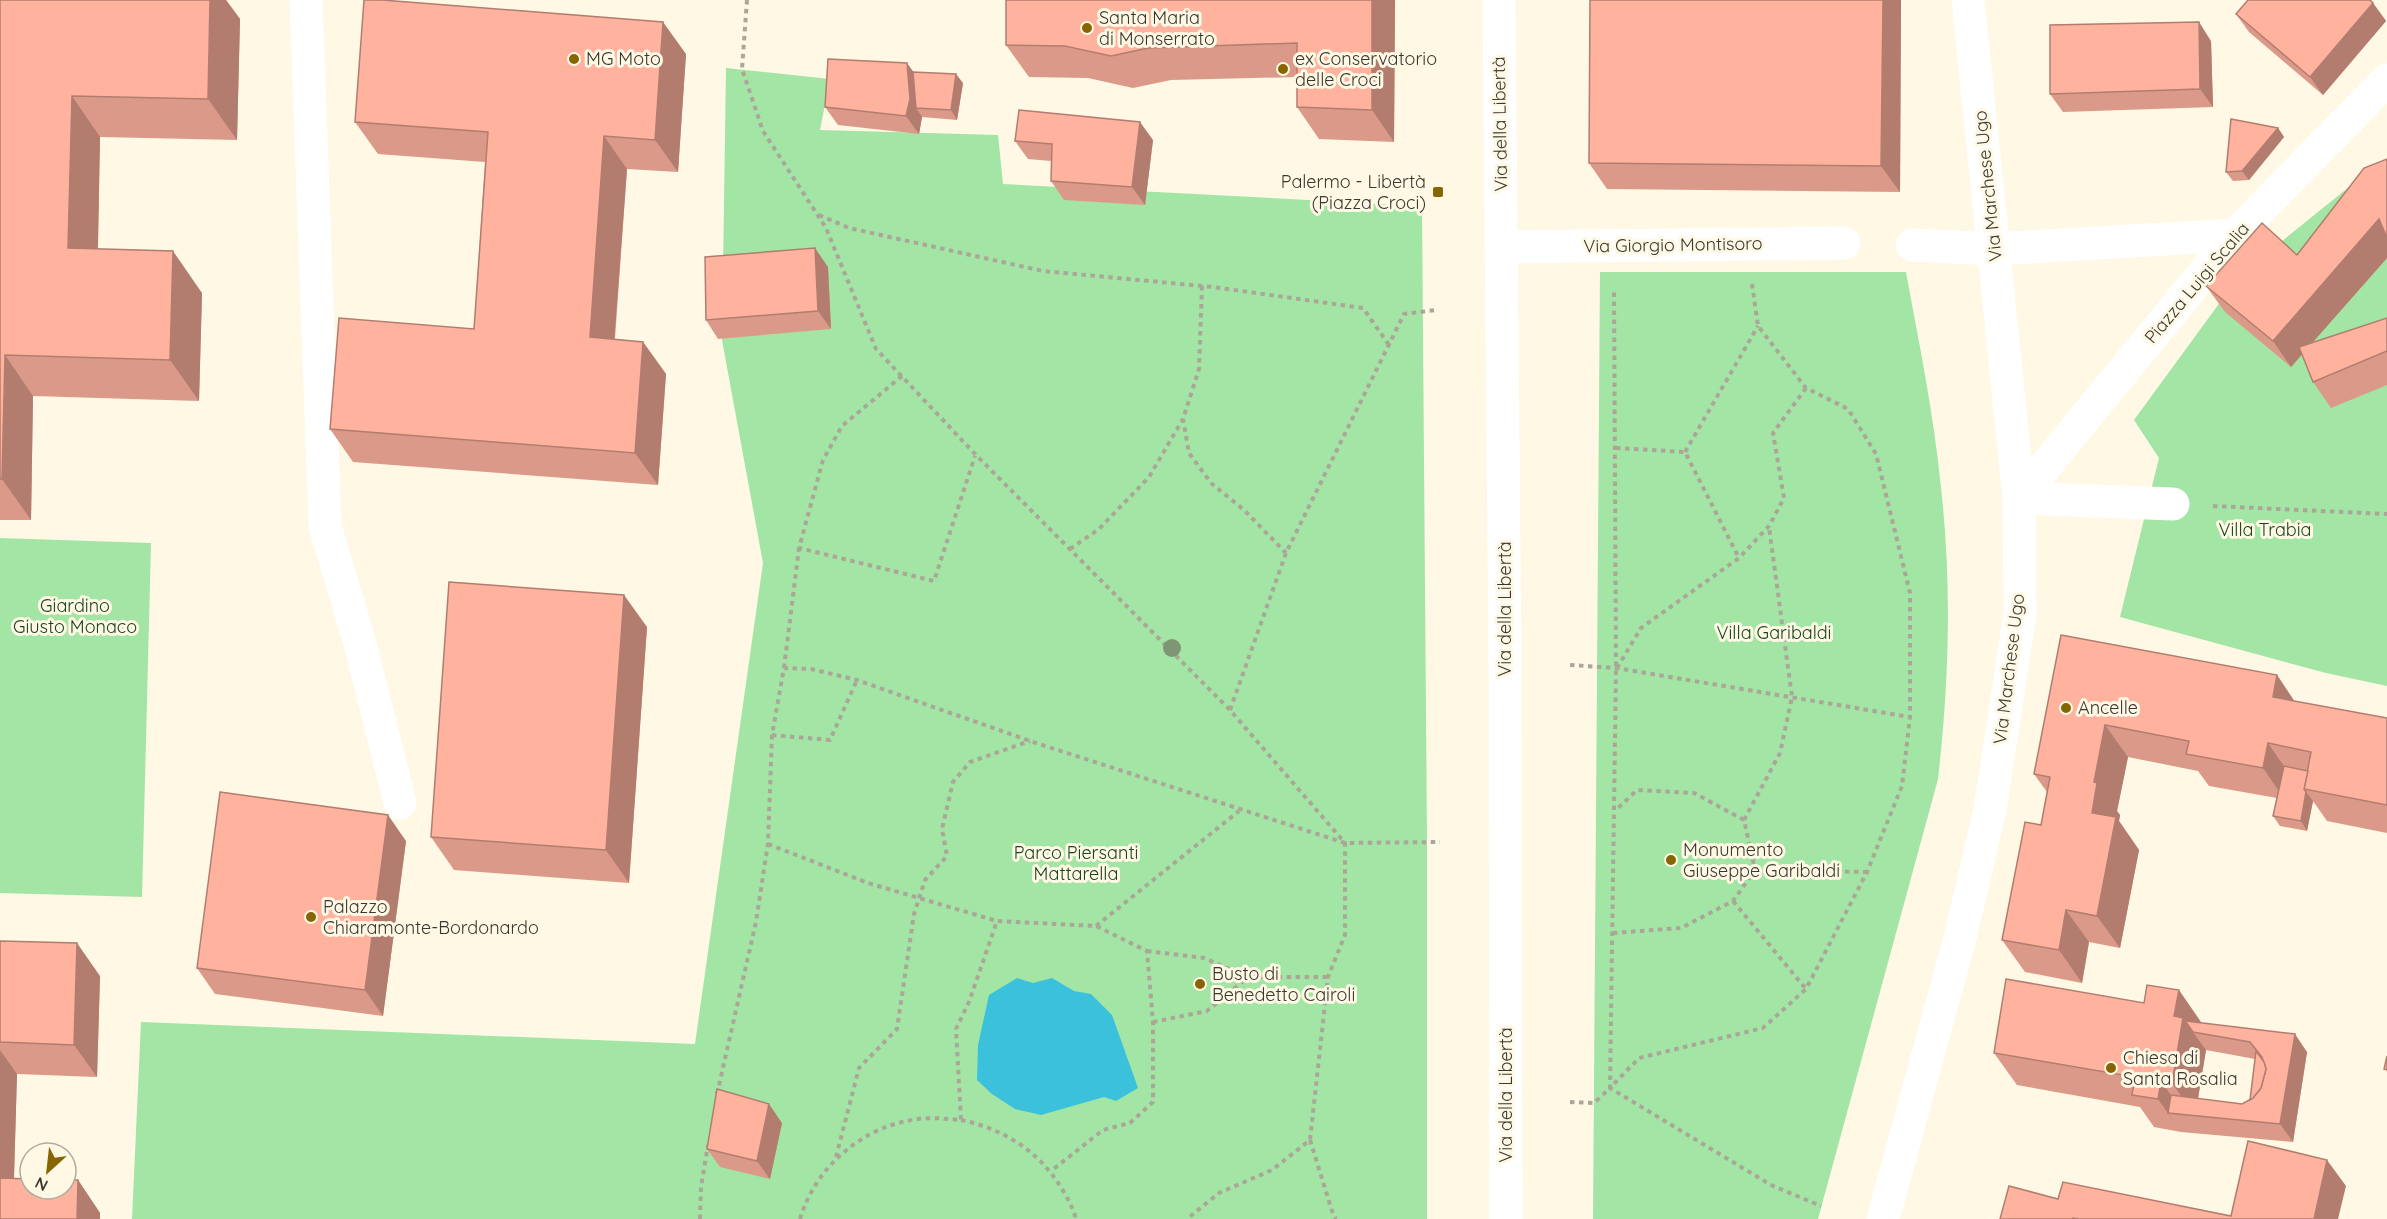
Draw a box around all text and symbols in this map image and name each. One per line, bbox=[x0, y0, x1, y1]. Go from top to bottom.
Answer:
place label: Santa Maria di Monserrato bbox=[1099, 6, 1215, 50]
marker: Santa Maria di Monserrato bbox=[1080, 21, 1094, 35]
place label: MG Moto bbox=[586, 47, 661, 70]
place label: ex Conservatorio delle Croci bbox=[1295, 47, 1437, 91]
marker: MG Moto bbox=[567, 52, 581, 66]
street label: Via della Libertà bbox=[1487, 56, 1512, 192]
marker: ex Conservatorio delle Croci bbox=[1276, 62, 1290, 76]
street label: Via Marchese Ugo bbox=[1968, 109, 2007, 263]
place label: Palermo - Libertà (Piazza Croci) bbox=[1281, 170, 1426, 214]
marker: Palermo - Libertà (Piazza Croci) bbox=[1431, 185, 1445, 199]
street label: Piazza Luigi Scalia bbox=[2139, 217, 2254, 348]
street label: Via Giorgio Montisoro bbox=[1583, 231, 1763, 258]
park label: Villa Trabia bbox=[2218, 518, 2312, 541]
street label: Via della Libertà bbox=[1493, 541, 1516, 677]
street label: Via Marchese Ugo bbox=[1988, 592, 2029, 746]
park label: Giardino Giusto Monaco bbox=[13, 594, 137, 638]
park label: Villa Garibaldi bbox=[1717, 621, 1831, 644]
place label: Ancelle bbox=[2078, 696, 2138, 719]
marker: Ancelle bbox=[2059, 701, 2073, 715]
place label: Monumento Giuseppe Garibaldi bbox=[1683, 838, 1840, 882]
park label: Parco Piersanti Mattarella bbox=[1014, 841, 1138, 885]
marker: Monumento Giuseppe Garibaldi bbox=[1664, 853, 1678, 867]
place label: Palazzo Chiaramonte-Bordonardo bbox=[323, 895, 539, 939]
marker: Palazzo Chiaramonte-Bordonardo bbox=[304, 910, 318, 924]
place label: Busto di Benedetto Cairoli bbox=[1212, 962, 1355, 1006]
marker: Busto di Benedetto Cairoli bbox=[1193, 977, 1207, 991]
street label: Via della Libertà bbox=[1494, 1027, 1517, 1163]
place label: Chiesa di Santa Rosalia bbox=[2123, 1046, 2238, 1090]
marker: Chiesa di Santa Rosalia bbox=[2104, 1061, 2118, 1075]
north arrow bbox=[18, 1141, 78, 1201]
text: N bbox=[31, 1173, 51, 1196]

